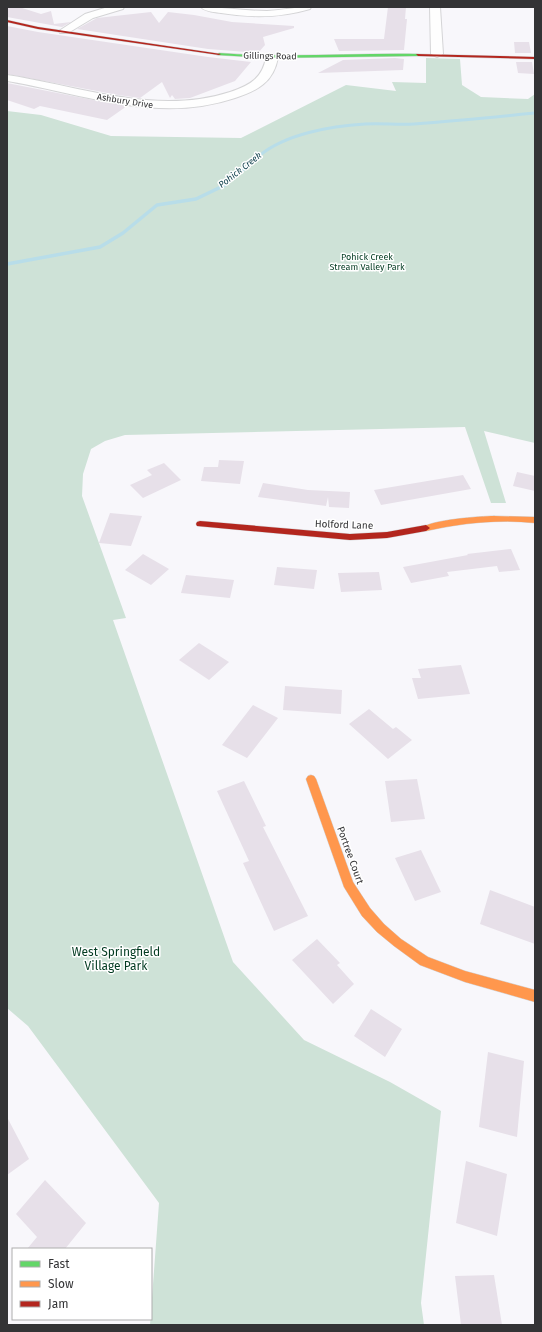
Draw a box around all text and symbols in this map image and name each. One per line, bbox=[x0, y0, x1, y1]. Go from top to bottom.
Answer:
street label: Gillings Road bbox=[243, 51, 297, 61]
street label: Ashbury Drive bbox=[96, 92, 154, 110]
water label: Pohick Creek bbox=[217, 150, 263, 190]
park label: Pohick Creek Stream Valley Park bbox=[329, 252, 405, 272]
street label: Holford Lane bbox=[315, 518, 373, 532]
street label: Portree Court bbox=[334, 825, 366, 886]
park label: West Springfield Village Park bbox=[72, 945, 160, 973]
legend bbox=[12, 1248, 152, 1320]
text: Fast bbox=[48, 1257, 70, 1271]
text: Slow bbox=[48, 1277, 74, 1291]
text: Jam bbox=[48, 1297, 68, 1311]

